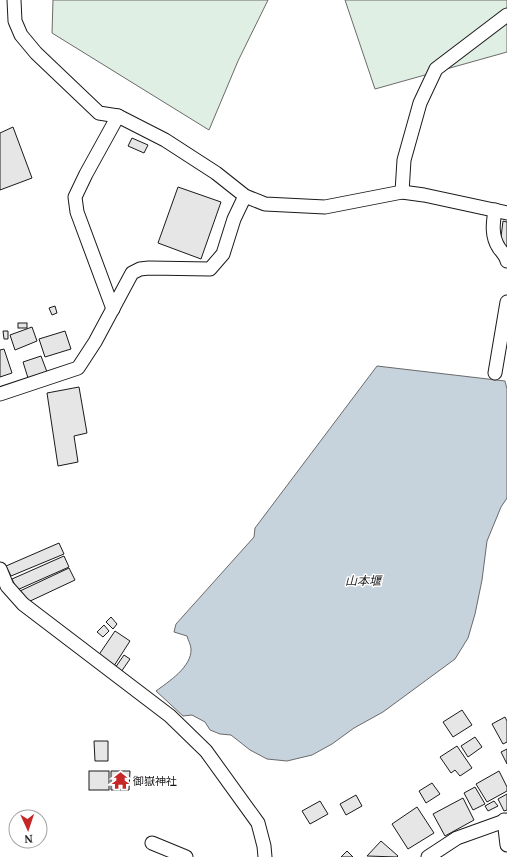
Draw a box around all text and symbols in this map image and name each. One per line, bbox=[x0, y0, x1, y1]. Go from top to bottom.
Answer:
water label: 山本堰 bbox=[345, 573, 383, 588]
temple icon: 御嶽神社 bbox=[110, 771, 130, 791]
place label: 御嶽神社 bbox=[132, 774, 177, 788]
north arrow bbox=[8, 809, 48, 849]
text: N bbox=[23, 832, 33, 846]

